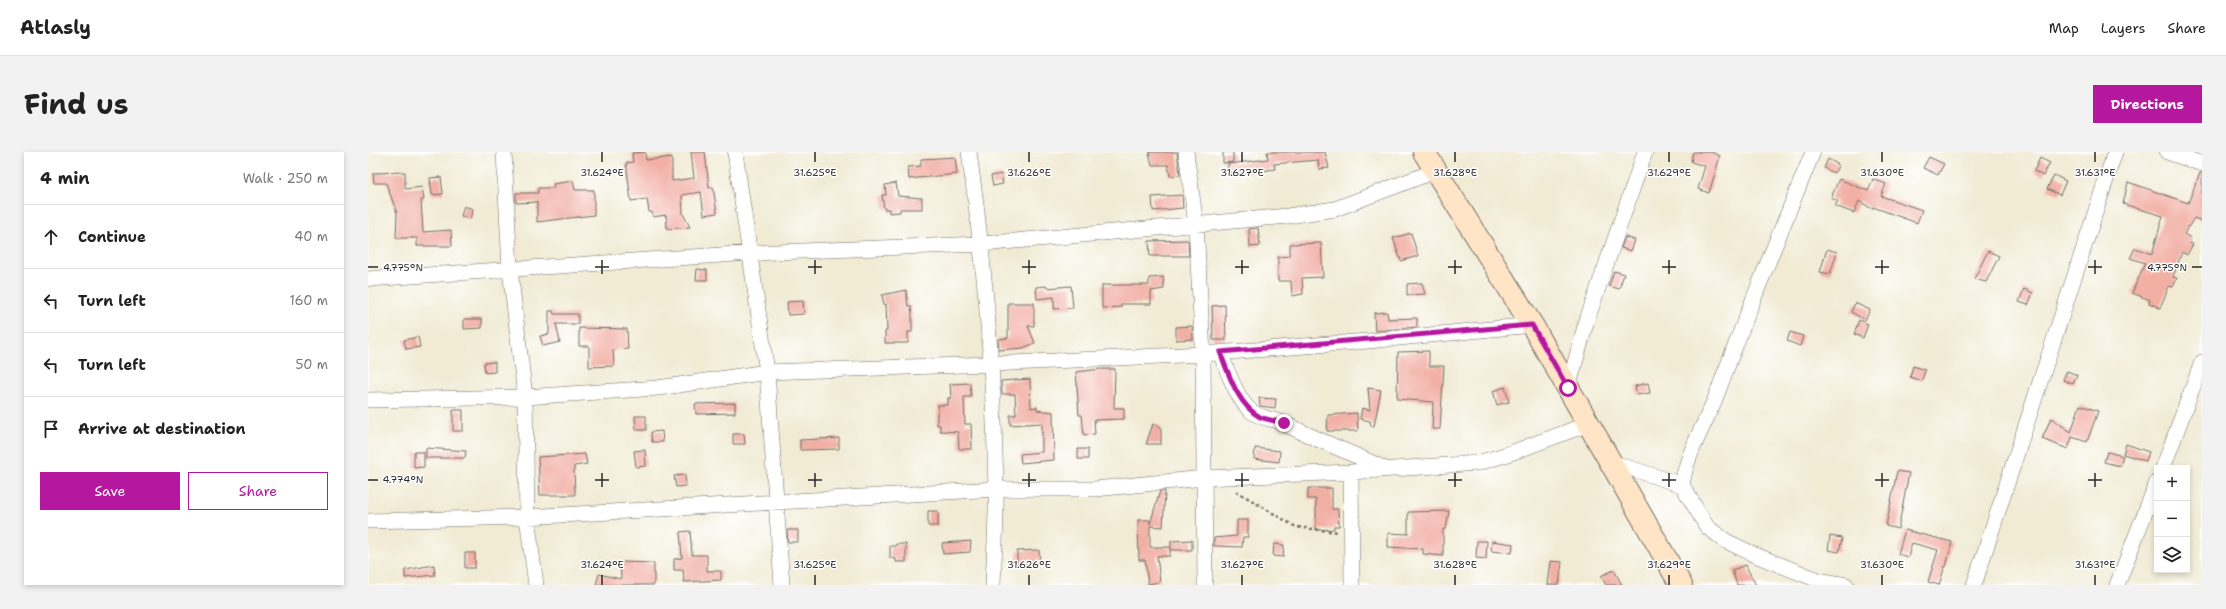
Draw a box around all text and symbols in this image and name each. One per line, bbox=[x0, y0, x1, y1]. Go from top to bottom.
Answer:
text: Atlasly bbox=[20, 15, 91, 40]
text: Map bbox=[2049, 19, 2079, 37]
text: Layers bbox=[2101, 19, 2145, 37]
text: Share bbox=[2167, 19, 2206, 37]
text: Find us bbox=[24, 85, 129, 123]
button: Directions bbox=[2093, 85, 2202, 123]
text: 31.624°E bbox=[580, 166, 624, 179]
text: 31.625°E bbox=[793, 166, 837, 179]
text: 31.626°E bbox=[1007, 166, 1051, 179]
text: 31.627°E bbox=[1220, 166, 1264, 179]
text: 31.628°E bbox=[1433, 166, 1477, 179]
text: 31.629°E bbox=[1647, 166, 1691, 179]
text: 31.630°E bbox=[1860, 166, 1904, 179]
text: 31.631°E bbox=[2075, 166, 2115, 179]
text: 4 min bbox=[40, 167, 90, 189]
text: Walk · 250 m bbox=[243, 170, 328, 187]
icon: ahead bbox=[40, 226, 62, 248]
text: Continue bbox=[78, 227, 146, 247]
text: 40 m bbox=[294, 228, 328, 245]
text: 4.775°N bbox=[383, 261, 423, 274]
text: 4.775°N bbox=[2147, 261, 2187, 274]
icon: left bbox=[40, 290, 62, 312]
text: Turn left bbox=[78, 291, 146, 311]
text: 160 m bbox=[290, 292, 328, 309]
icon: left bbox=[40, 354, 62, 376]
text: Turn left bbox=[78, 355, 146, 375]
text: 50 m bbox=[295, 356, 328, 373]
route start bbox=[1559, 379, 1577, 397]
route end bbox=[1275, 414, 1293, 432]
icon: arrive bbox=[40, 418, 62, 440]
text: Arrive at destination bbox=[78, 419, 246, 439]
map controls bbox=[2154, 465, 2190, 573]
button: + bbox=[2154, 465, 2190, 501]
button: Save bbox=[40, 472, 180, 510]
button: Share bbox=[188, 472, 328, 510]
text: 4.774°N bbox=[383, 473, 423, 486]
button: − bbox=[2154, 501, 2190, 537]
button: layers bbox=[2154, 537, 2190, 573]
text: 31.624°E bbox=[580, 558, 624, 571]
text: 31.625°E bbox=[793, 558, 837, 571]
text: 31.626°E bbox=[1007, 558, 1051, 571]
text: 31.627°E bbox=[1220, 558, 1264, 571]
text: 31.628°E bbox=[1433, 558, 1477, 571]
text: 31.629°E bbox=[1647, 558, 1691, 571]
text: 31.630°E bbox=[1860, 558, 1904, 571]
text: 31.631°E bbox=[2075, 558, 2115, 571]

